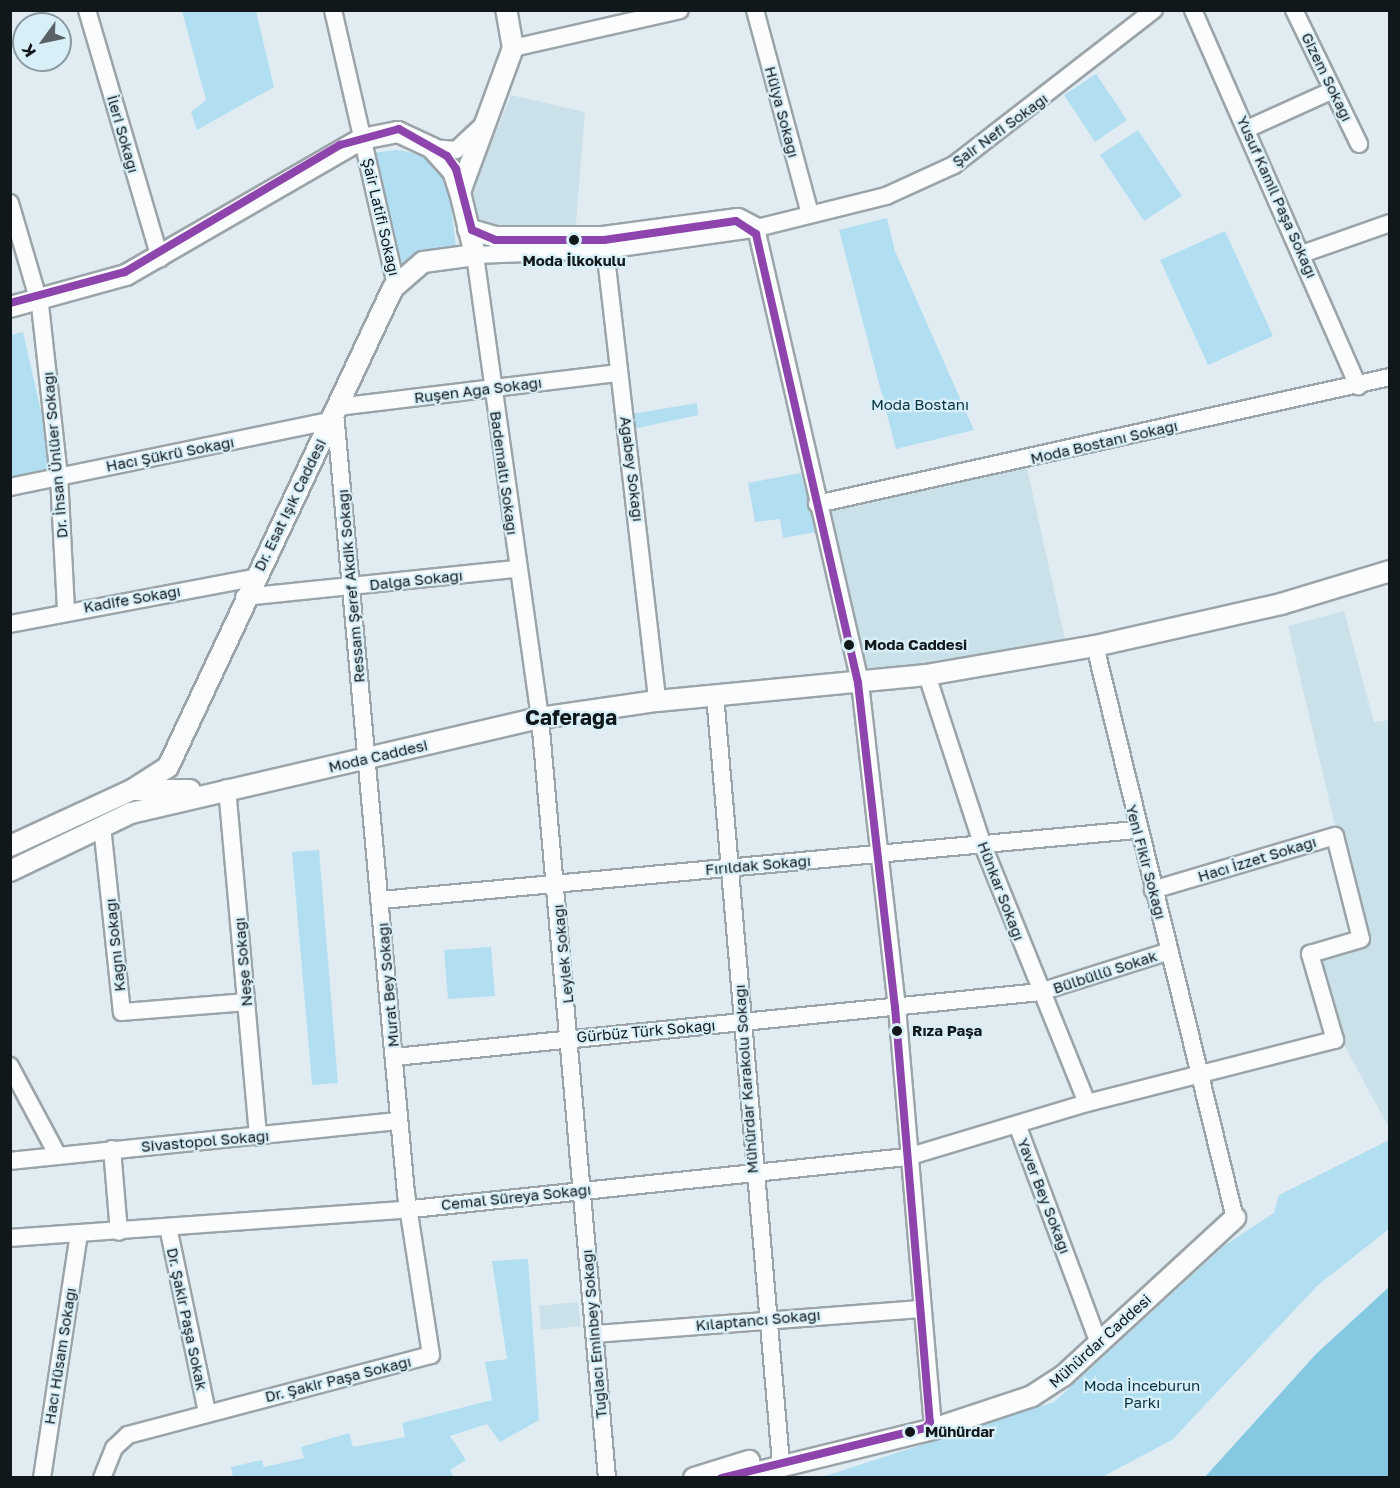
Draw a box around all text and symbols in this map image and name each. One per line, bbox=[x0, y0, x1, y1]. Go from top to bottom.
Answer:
north arrow bbox=[12, 12, 72, 72]
street label: Gizem Sokağı bbox=[1298, 30, 1356, 124]
text: K bbox=[17, 40, 40, 61]
street label: Hülya Sokağı bbox=[761, 64, 803, 160]
street label: Şair Nefi Sokağı bbox=[949, 89, 1051, 171]
street label: İleri Sokağı bbox=[103, 93, 143, 175]
street label: Yusuf Kamil Paşa Sokağı bbox=[1233, 113, 1321, 281]
street label: Şair Latifi Sokağı bbox=[359, 156, 403, 278]
marker: Moda İlkokulu bbox=[564, 230, 584, 250]
place label: Moda İlkokulu bbox=[522, 252, 626, 270]
street label: Dr. İhsan Ünlüer Sokağı bbox=[39, 371, 71, 539]
street label: Ruşen Ağa Sokağı bbox=[413, 373, 543, 407]
park label: Moda Bostanı bbox=[871, 396, 969, 414]
street label: Bademaltı Sokağı bbox=[486, 410, 522, 536]
street label: Ağabey Sokağı bbox=[617, 415, 647, 523]
street label: Moda Bostanı Sokağı bbox=[1029, 416, 1179, 468]
street label: Hacı Şükrü Sokağı bbox=[104, 433, 236, 475]
street label: Dr. Esat Işık Caddesi bbox=[250, 436, 330, 574]
street label: Ressam Şeref Akdik Sokağı bbox=[334, 488, 368, 684]
street label: Dalga Sokağı bbox=[368, 566, 464, 594]
street label: Kadife Sokağı bbox=[82, 582, 182, 616]
marker: Moda Caddesi bbox=[839, 635, 859, 655]
place label: Moda Caddesi bbox=[864, 636, 967, 654]
district label: Caferağa bbox=[525, 704, 617, 730]
street label: Moda Caddesi bbox=[327, 736, 429, 776]
street label: Yeni Fikir Sokağı bbox=[1122, 803, 1170, 921]
street label: Hacı İzzet Sokağı bbox=[1196, 832, 1318, 886]
street label: Hünkar Sokağı bbox=[974, 839, 1028, 943]
street label: Fırıldak Sokağı bbox=[704, 851, 812, 879]
street label: Kağnı Sokağı bbox=[101, 898, 129, 992]
street label: Leylek Sokağı bbox=[549, 904, 577, 1004]
street label: Neşe Sokağı bbox=[230, 917, 256, 1007]
street label: Murat Bey Sokağı bbox=[374, 922, 402, 1048]
street label: Bülbüllü Sokak bbox=[1051, 947, 1159, 997]
street label: Mühürdar Karakolu Sokağı bbox=[730, 984, 762, 1174]
street label: Gürbüz Türk Sokağı bbox=[576, 1016, 716, 1046]
marker: Rıza Paşa bbox=[887, 1021, 907, 1041]
place label: Rıza Paşa bbox=[912, 1022, 982, 1040]
street label: Sivastopol Sokağı bbox=[140, 1126, 270, 1156]
street label: Yaver Bey Sokağı bbox=[1014, 1136, 1074, 1256]
street label: Cemal Süreya Sokağı bbox=[440, 1180, 592, 1214]
street label: Dr. Şakir Paşa Sokak bbox=[163, 1246, 211, 1392]
street label: Tuğlacı Eminbey Sokağı bbox=[578, 1249, 610, 1419]
street label: Hacı Hüsam Sokağı bbox=[40, 1286, 80, 1426]
street label: Mühürdar Caddesi bbox=[1045, 1290, 1155, 1392]
street label: Kılaptancı Sokağı bbox=[695, 1306, 821, 1334]
street label: Dr. Şakir Paşa Sokağı bbox=[263, 1352, 413, 1406]
park label: Moda İnceburun Parkı bbox=[1084, 1376, 1200, 1411]
marker: Mühürdar bbox=[900, 1422, 920, 1442]
place label: Mühürdar bbox=[925, 1423, 995, 1441]

